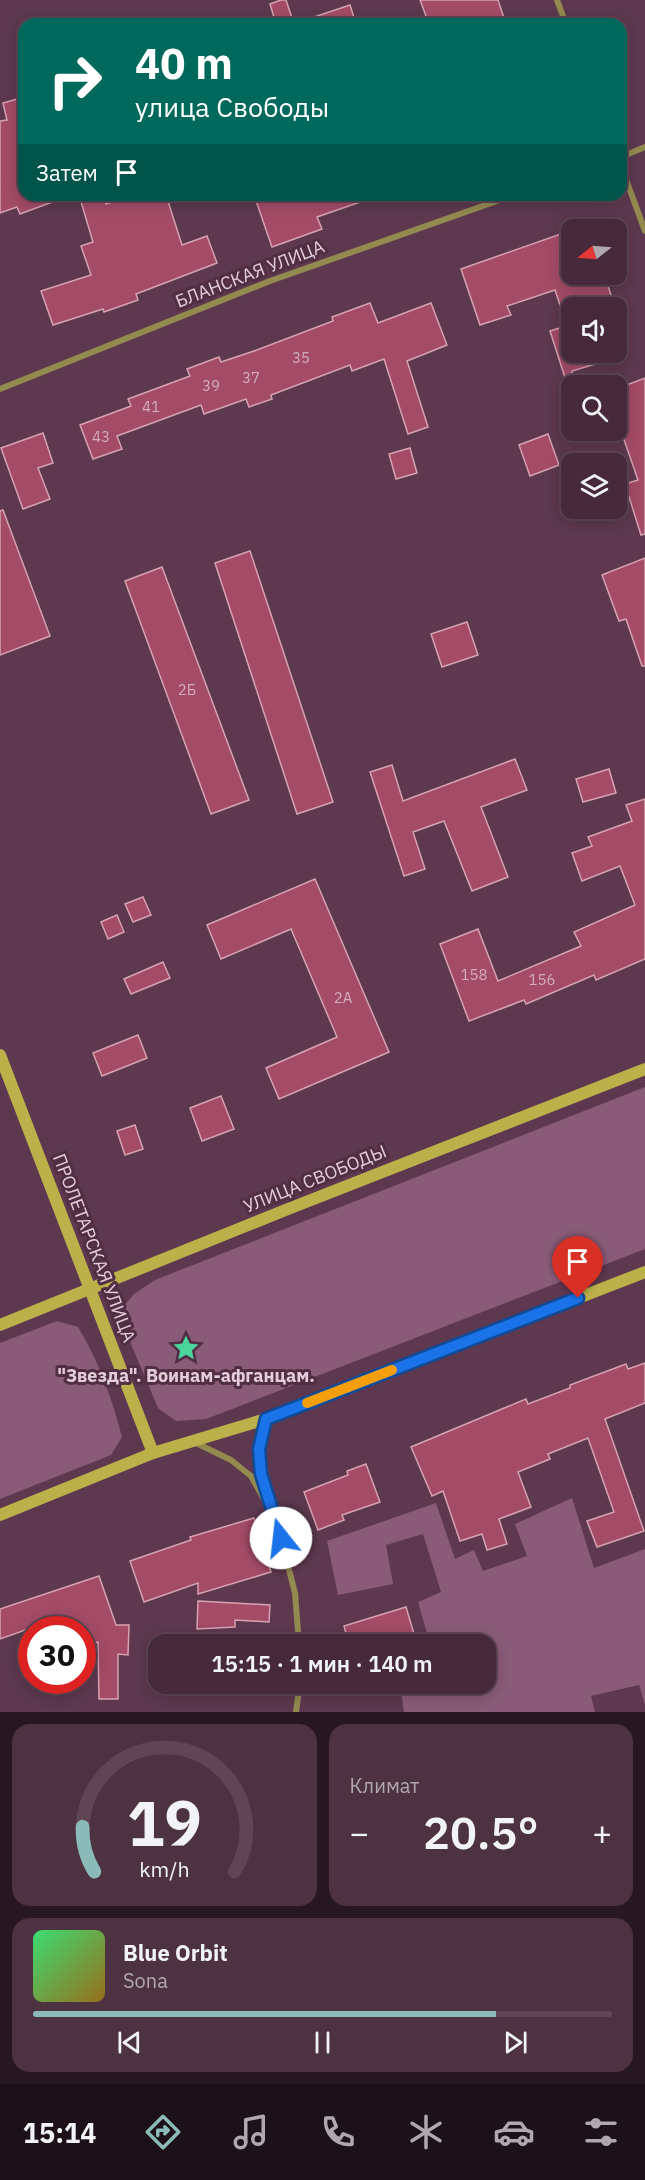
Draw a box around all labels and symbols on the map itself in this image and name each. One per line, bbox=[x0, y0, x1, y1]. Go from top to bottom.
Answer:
north arrow bbox=[561, 219, 627, 285]
street label: БЛАНСКАЯ УЛИЦА bbox=[172, 234, 328, 313]
house number: 35 bbox=[292, 348, 310, 367]
house number: 37 bbox=[242, 368, 260, 387]
house number: 39 bbox=[202, 376, 220, 395]
house number: 41 bbox=[142, 397, 160, 416]
house number: 43 bbox=[92, 427, 110, 446]
house number: 2Б bbox=[178, 680, 196, 699]
house number: 158 bbox=[460, 965, 488, 984]
house number: 156 bbox=[528, 970, 556, 989]
house number: 2А bbox=[334, 988, 353, 1007]
street label: УЛИЦА СВОБОДЫ bbox=[240, 1139, 390, 1218]
street label: ПРОЛЕТАРСКАЯ УЛИЦА bbox=[48, 1150, 141, 1346]
pin bbox=[552, 1236, 603, 1298]
place icon: "Звезда". Воинам-афганцам. bbox=[171, 1333, 201, 1363]
place label: "Звезда". Воинам-афганцам. bbox=[57, 1364, 315, 1387]
position arrow bbox=[249, 1506, 313, 1570]
speed limit sign: 30 bbox=[18, 1616, 96, 1694]

